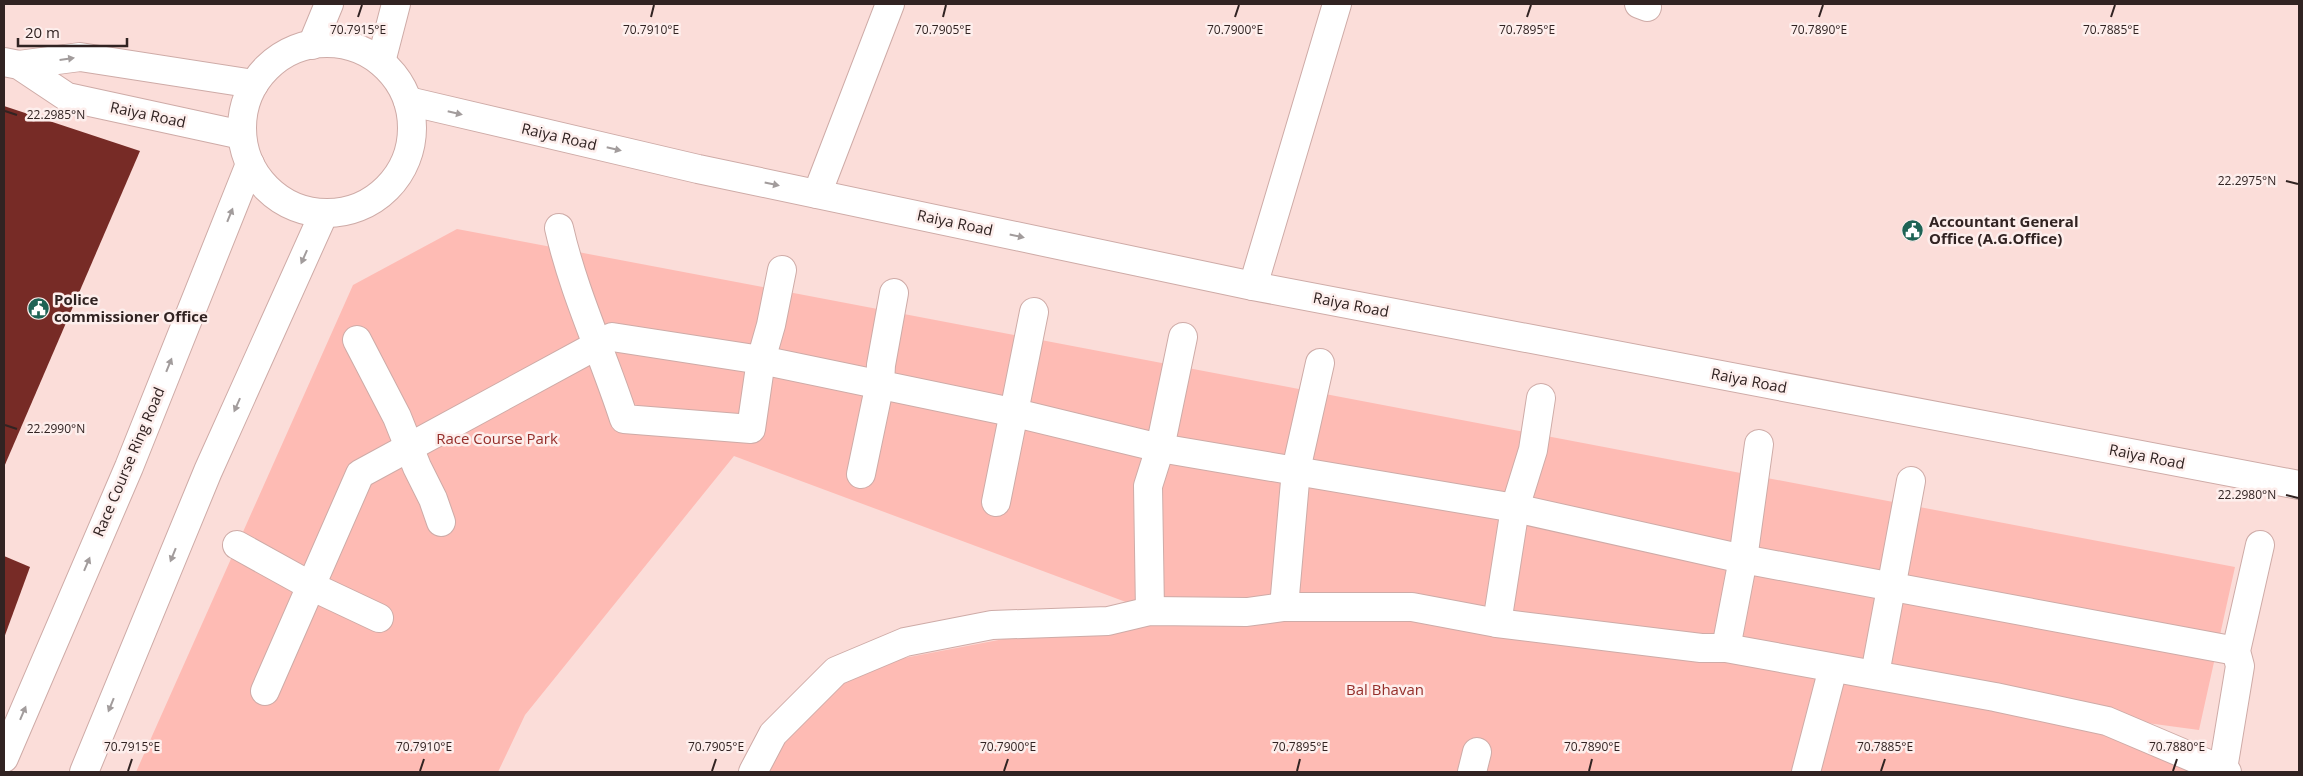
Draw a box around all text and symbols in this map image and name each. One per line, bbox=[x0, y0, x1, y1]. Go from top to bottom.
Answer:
scale bar bbox=[18, 15, 126, 47]
text: 70.7915°E bbox=[330, 21, 386, 38]
text: 70.7910°E bbox=[623, 21, 679, 38]
text: 70.7905°E bbox=[915, 21, 971, 38]
text: 70.7900°E bbox=[1207, 21, 1263, 38]
text: 70.7895°E bbox=[1499, 21, 1555, 38]
text: 70.7890°E bbox=[1791, 21, 1847, 38]
text: 70.7885°E bbox=[2083, 21, 2139, 38]
text: 20 m bbox=[25, 22, 60, 42]
one-way arrow bbox=[59, 55, 75, 63]
street label: Raiya Road bbox=[109, 96, 188, 132]
text: 22.2985°N bbox=[27, 106, 85, 123]
one-way arrow bbox=[448, 109, 464, 117]
street label: Raiya Road bbox=[520, 118, 599, 154]
one-way arrow bbox=[606, 145, 621, 153]
text: 22.2975°N bbox=[2218, 172, 2276, 189]
one-way arrow bbox=[765, 181, 781, 189]
street label: Raiya Road bbox=[916, 204, 995, 240]
one-way arrow bbox=[227, 207, 234, 222]
place label: Accountant General Office (A.G.Office) bbox=[1929, 211, 2079, 248]
public building icon: Accountant General Office (A.G.Office) bbox=[1901, 219, 1925, 243]
one-way arrow bbox=[1009, 232, 1025, 240]
one-way arrow bbox=[300, 250, 308, 264]
street label: Raiya Road bbox=[1312, 287, 1391, 321]
place label: Police commissioner Office bbox=[54, 289, 208, 326]
public building icon: Police commissioner Office bbox=[26, 297, 50, 321]
one-way arrow bbox=[166, 358, 174, 372]
street label: Raiya Road bbox=[1710, 363, 1789, 397]
street label: Race Course Ring Road bbox=[88, 384, 169, 539]
one-way arrow bbox=[233, 398, 241, 412]
text: 22.2990°N bbox=[27, 420, 85, 437]
park label: Race Course Park bbox=[436, 428, 558, 448]
street label: Raiya Road bbox=[2108, 439, 2187, 473]
text: 22.2980°N bbox=[2218, 486, 2276, 503]
one-way arrow bbox=[169, 548, 177, 562]
one-way arrow bbox=[83, 556, 91, 571]
park label: Bal Bhavan bbox=[1346, 679, 1424, 699]
one-way arrow bbox=[107, 698, 115, 712]
one-way arrow bbox=[19, 705, 27, 720]
text: 70.7915°E bbox=[104, 738, 160, 755]
text: 70.7910°E bbox=[396, 738, 452, 755]
text: 70.7905°E bbox=[688, 738, 744, 755]
text: 70.7900°E bbox=[980, 738, 1036, 755]
text: 70.7895°E bbox=[1272, 738, 1328, 755]
text: 70.7890°E bbox=[1564, 738, 1620, 755]
text: 70.7885°E bbox=[1857, 738, 1913, 755]
text: 70.7880°E bbox=[2149, 738, 2205, 755]

